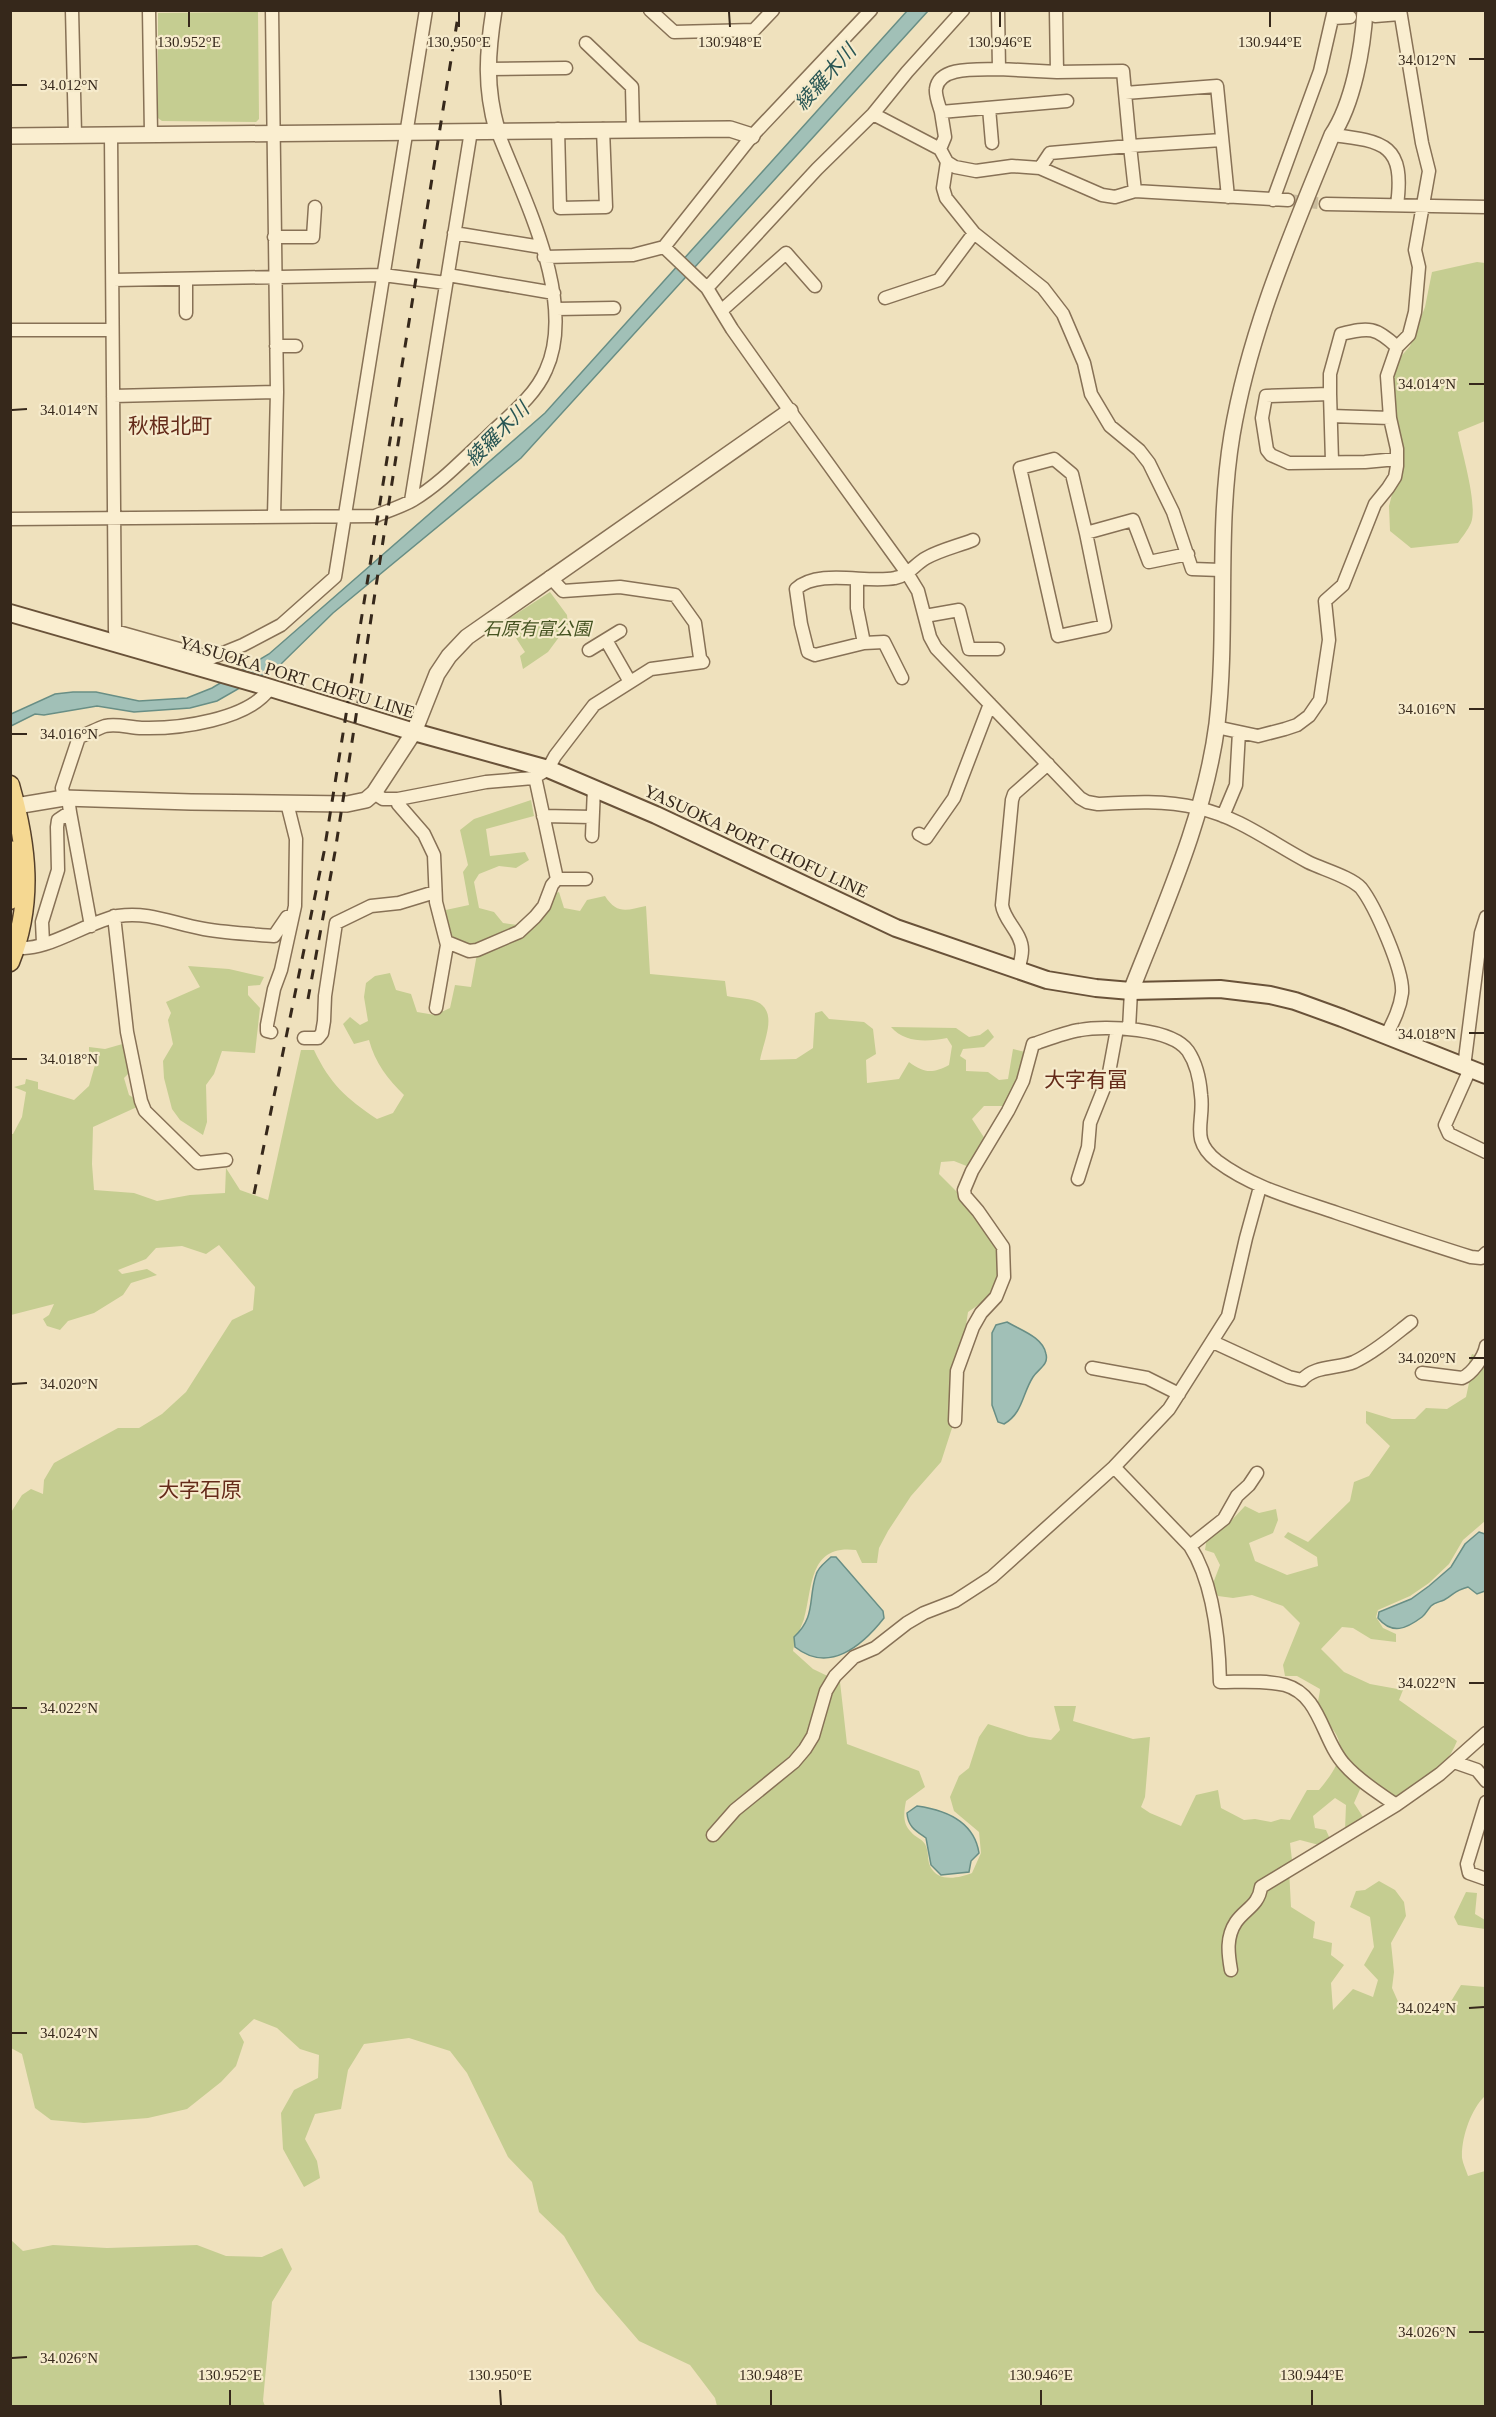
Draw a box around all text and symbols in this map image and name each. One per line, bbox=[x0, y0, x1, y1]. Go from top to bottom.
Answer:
text: 130.952°E bbox=[157, 34, 221, 50]
text: 130.950°E bbox=[427, 34, 491, 50]
text: 130.948°E bbox=[698, 34, 762, 50]
text: 130.946°E bbox=[968, 34, 1032, 50]
text: 130.944°E bbox=[1238, 34, 1302, 50]
water label: 綾羅木川 bbox=[790, 38, 861, 114]
text: 34.012°N bbox=[1398, 52, 1456, 68]
text: 34.012°N bbox=[40, 77, 98, 93]
text: 34.014°N bbox=[1398, 376, 1456, 392]
water label: 綾羅木川 bbox=[461, 397, 534, 470]
text: 34.014°N bbox=[40, 402, 98, 418]
district label: 秋根北町 bbox=[128, 414, 212, 438]
park label: 石原有富公園 bbox=[483, 619, 594, 639]
street label: YASUOKA PORT CHOFU LINE bbox=[177, 632, 417, 722]
text: 34.016°N bbox=[1398, 701, 1456, 717]
text: 34.016°N bbox=[40, 726, 98, 742]
street label: YASUOKA PORT CHOFU LINE bbox=[641, 780, 871, 902]
text: 34.018°N bbox=[1398, 1026, 1456, 1042]
text: 34.018°N bbox=[40, 1051, 98, 1067]
district label: 大字有冨 bbox=[1044, 1068, 1128, 1092]
text: 34.020°N bbox=[1398, 1350, 1456, 1366]
text: 34.020°N bbox=[40, 1376, 98, 1392]
district label: 大字石原 bbox=[158, 1478, 242, 1502]
text: 34.022°N bbox=[1398, 1675, 1456, 1691]
text: 34.022°N bbox=[40, 1700, 98, 1716]
text: 34.024°N bbox=[1398, 2000, 1456, 2016]
text: 34.024°N bbox=[40, 2025, 98, 2041]
text: 34.026°N bbox=[1398, 2324, 1456, 2340]
text: 34.026°N bbox=[40, 2350, 98, 2366]
text: 130.952°E bbox=[198, 2367, 262, 2383]
text: 130.950°E bbox=[468, 2367, 532, 2383]
text: 130.948°E bbox=[739, 2367, 803, 2383]
text: 130.946°E bbox=[1009, 2367, 1073, 2383]
text: 130.944°E bbox=[1280, 2367, 1344, 2383]

